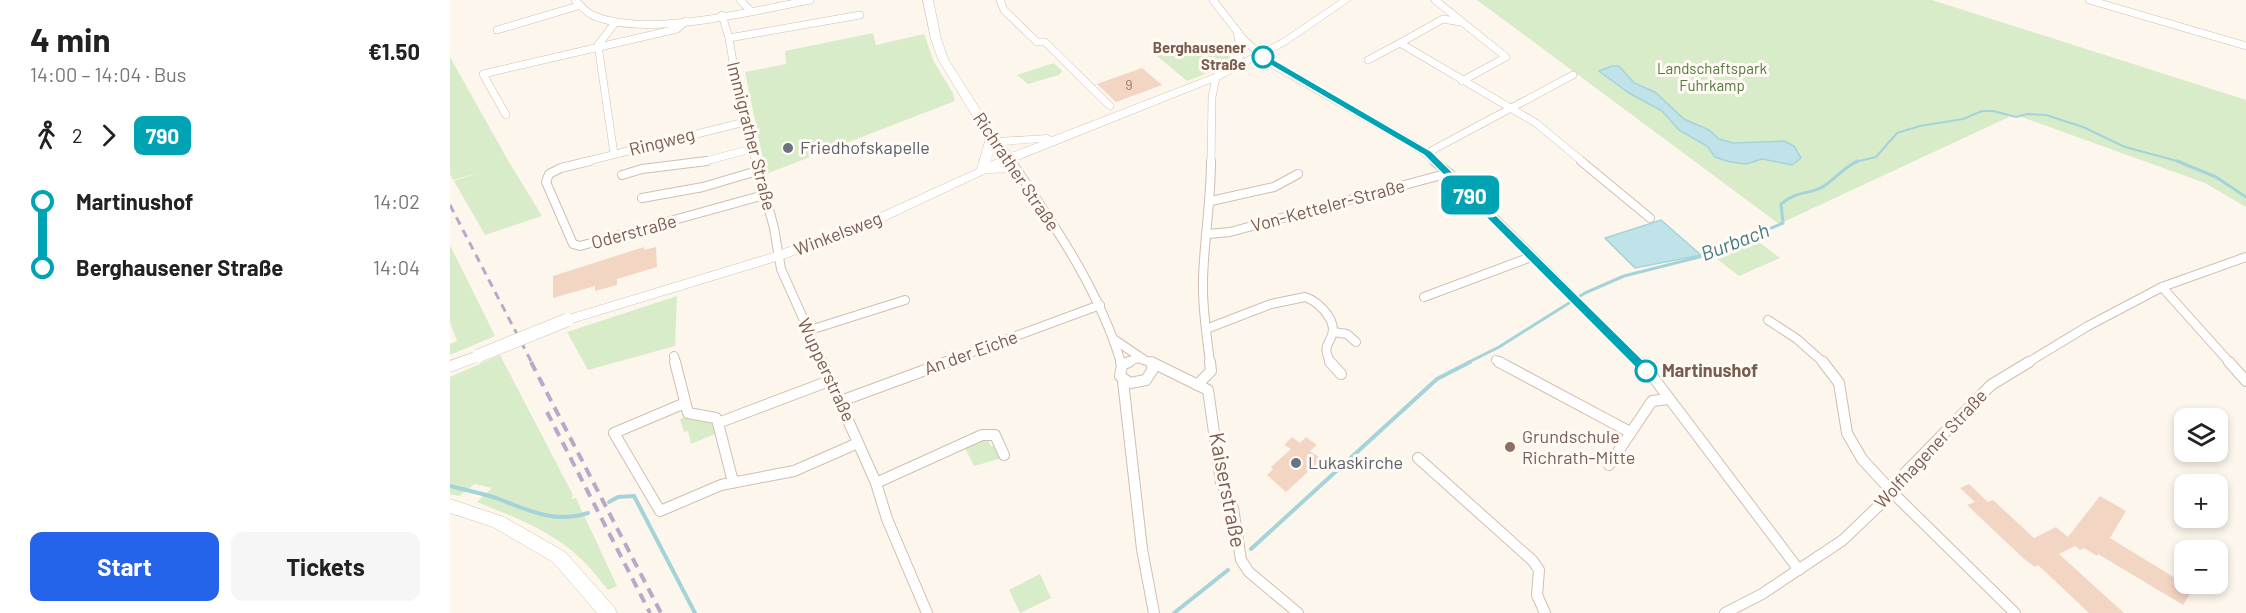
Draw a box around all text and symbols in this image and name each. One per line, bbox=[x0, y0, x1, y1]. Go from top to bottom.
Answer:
text: 4 min bbox=[30, 19, 111, 59]
text: €1.50 bbox=[368, 38, 420, 64]
place label: Berghausener Straße bbox=[1153, 38, 1246, 73]
marker: Berghausener Straße bbox=[1252, 46, 1274, 68]
street label: Immigrather Straße bbox=[723, 59, 781, 212]
park label: Landschaftspark Fuhrkamp bbox=[1657, 59, 1767, 94]
text: 14:00 – 14:04 · Bus bbox=[30, 62, 186, 86]
house number: 9 bbox=[1125, 76, 1133, 93]
street label: Richrather Straße bbox=[969, 108, 1065, 235]
icon: walk bbox=[30, 119, 63, 152]
icon: forward bbox=[92, 119, 125, 152]
street label: Ringweg bbox=[627, 122, 697, 160]
text: 2 bbox=[72, 123, 83, 147]
text: 790 bbox=[146, 123, 179, 148]
place label: Friedhofskapelle bbox=[800, 136, 930, 158]
marker: Friedhofskapelle bbox=[781, 141, 795, 155]
street label: Von-Ketteler-Straße bbox=[1248, 174, 1407, 236]
line badge: 790 bbox=[1436, 176, 1504, 214]
text: 790 bbox=[1453, 183, 1487, 208]
text: Martinushof bbox=[76, 188, 193, 214]
text: 14:02 bbox=[373, 189, 420, 213]
street label: Winkelsweg bbox=[791, 206, 885, 260]
street label: Oderstraße bbox=[589, 209, 679, 253]
water label: Burbach bbox=[1697, 217, 1772, 265]
text: Berghausener Straße bbox=[76, 254, 283, 280]
text: 14:04 bbox=[373, 255, 420, 279]
street label: Wupperstraße bbox=[793, 314, 860, 425]
street label: An der Eiche bbox=[921, 325, 1020, 379]
place label: Martinushof bbox=[1662, 359, 1758, 381]
marker: Martinushof bbox=[1635, 360, 1657, 382]
street label: Wolfhagener Straße bbox=[1869, 384, 1991, 513]
map controls bbox=[2174, 408, 2228, 594]
button: layers bbox=[2174, 408, 2228, 462]
place label: Grundschule Richrath-Mitte bbox=[1522, 425, 1635, 468]
street label: Kaiserstraße bbox=[1205, 430, 1252, 549]
marker: Grundschule Richrath-Mitte bbox=[1503, 440, 1517, 454]
place label: Lukaskirche bbox=[1308, 451, 1403, 473]
marker: Lukaskirche bbox=[1289, 456, 1303, 470]
button: + bbox=[2174, 474, 2228, 528]
button: Start bbox=[30, 532, 219, 601]
button: Tickets bbox=[231, 532, 420, 601]
button: − bbox=[2174, 540, 2228, 594]

